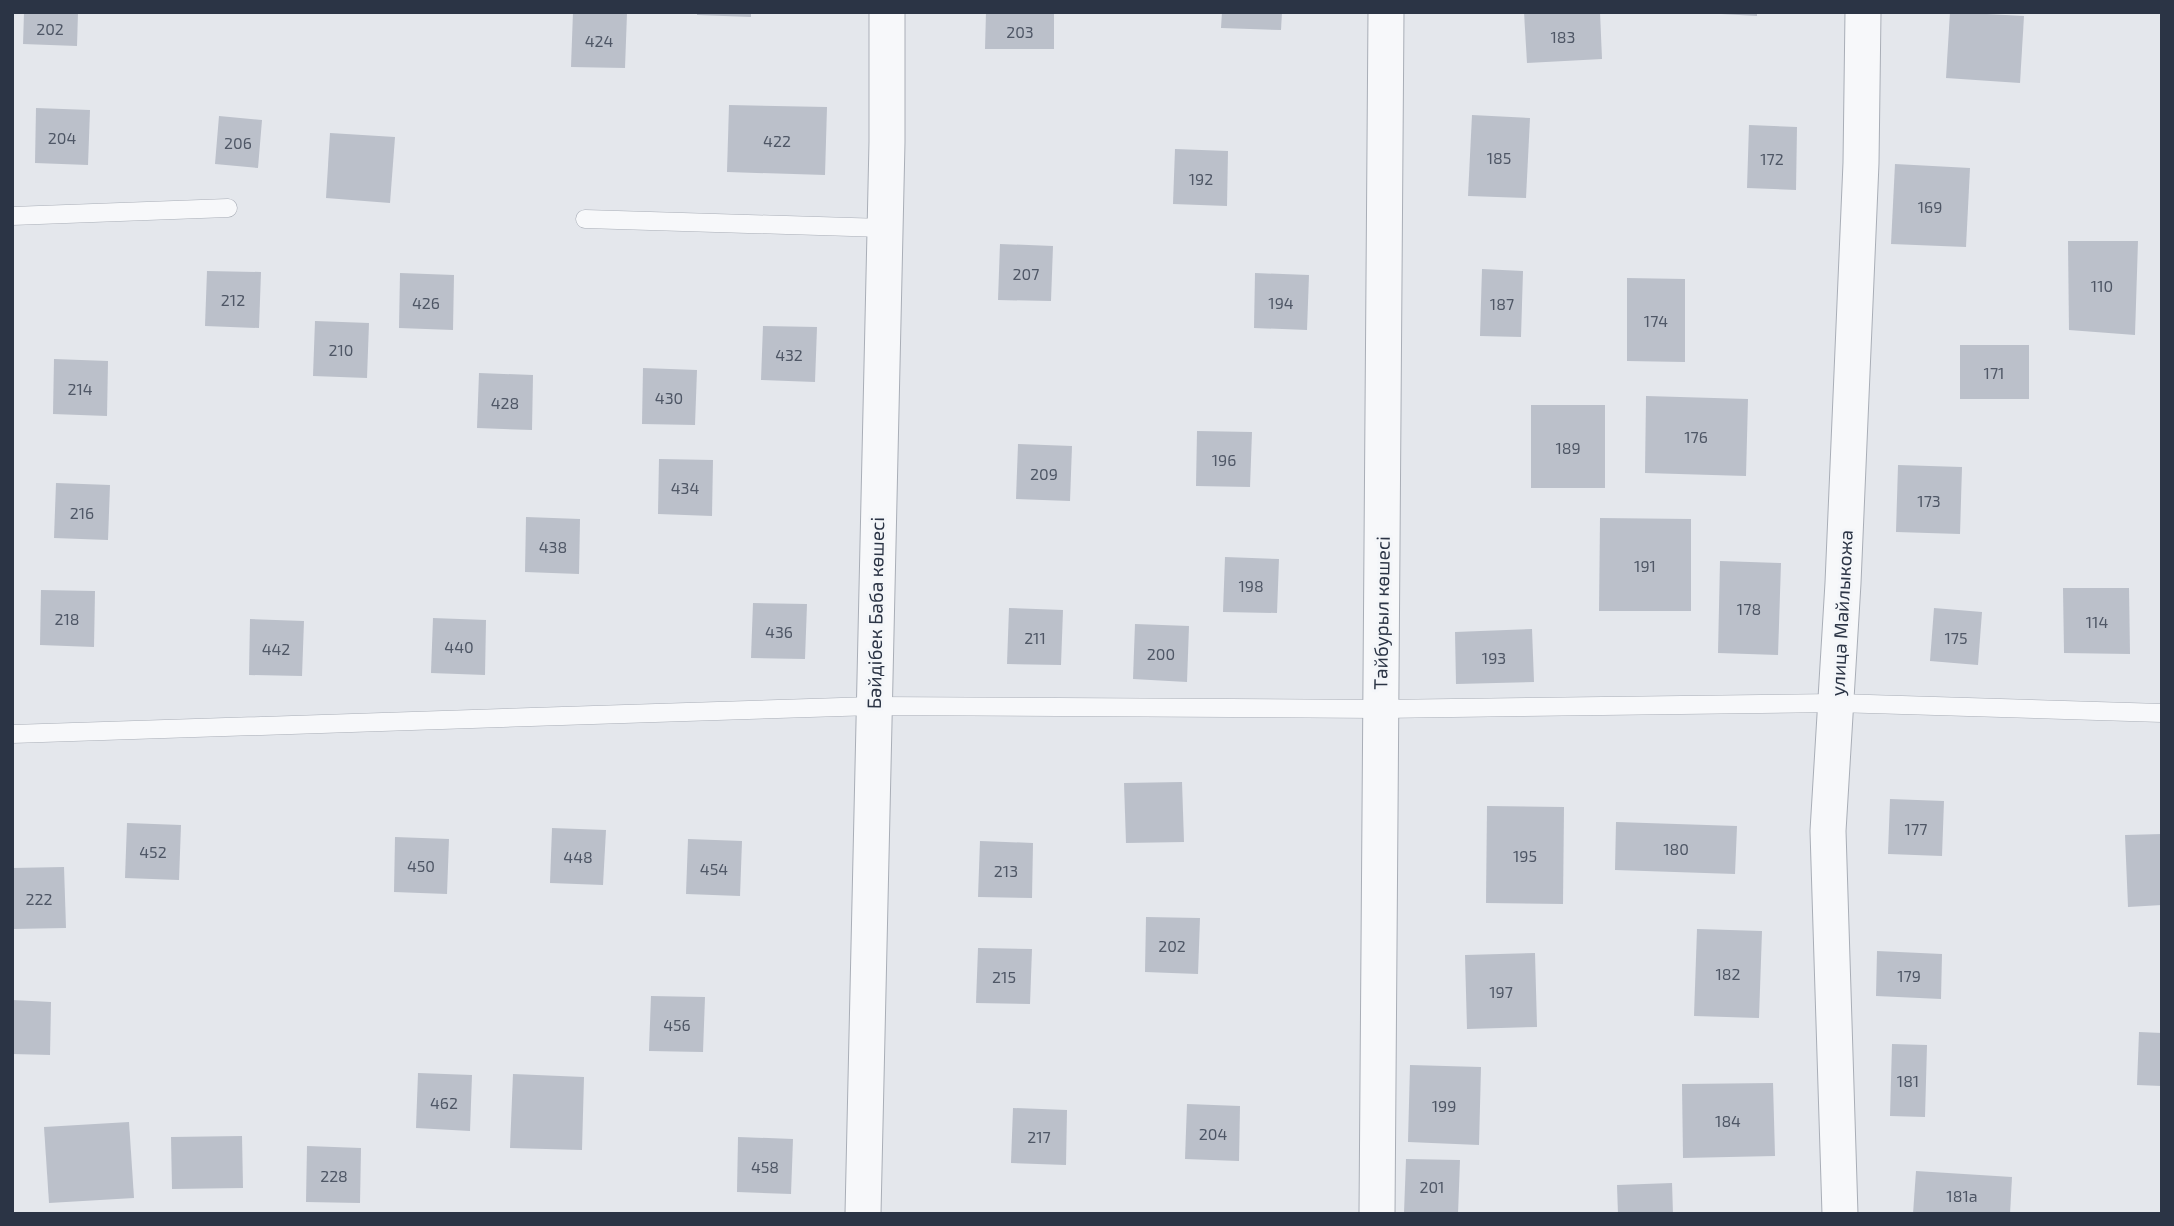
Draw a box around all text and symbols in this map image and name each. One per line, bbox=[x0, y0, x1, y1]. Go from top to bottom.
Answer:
house number: 202 bbox=[36, 19, 64, 38]
house number: 203 bbox=[1006, 22, 1034, 41]
house number: 183 bbox=[1551, 27, 1575, 46]
house number: 424 bbox=[585, 31, 613, 50]
house number: 204 bbox=[48, 128, 76, 147]
house number: 422 bbox=[763, 131, 791, 150]
house number: 206 bbox=[224, 133, 252, 152]
house number: 185 bbox=[1487, 148, 1511, 167]
house number: 172 bbox=[1760, 149, 1784, 168]
house number: 192 bbox=[1189, 169, 1213, 188]
house number: 169 bbox=[1918, 197, 1942, 216]
house number: 207 bbox=[1013, 264, 1039, 283]
house number: 110 bbox=[2091, 276, 2113, 295]
house number: 212 bbox=[221, 290, 245, 309]
house number: 426 bbox=[412, 293, 440, 312]
house number: 194 bbox=[1268, 293, 1294, 312]
house number: 187 bbox=[1490, 294, 1514, 313]
house number: 174 bbox=[1644, 311, 1668, 330]
house number: 210 bbox=[328, 340, 354, 359]
house number: 432 bbox=[775, 345, 803, 364]
house number: 171 bbox=[1984, 363, 2004, 382]
house number: 214 bbox=[67, 379, 93, 398]
house number: 430 bbox=[655, 388, 683, 407]
house number: 428 bbox=[491, 393, 519, 412]
house number: 176 bbox=[1684, 427, 1708, 446]
house number: 189 bbox=[1555, 438, 1581, 457]
house number: 196 bbox=[1212, 450, 1236, 469]
house number: 209 bbox=[1030, 464, 1058, 483]
house number: 434 bbox=[671, 478, 699, 497]
house number: 173 bbox=[1917, 491, 1941, 510]
house number: 216 bbox=[70, 503, 94, 522]
street label: Бәйдібек Баба көшесі bbox=[862, 517, 888, 709]
street label: улица Майлыкожа bbox=[1825, 529, 1858, 697]
street label: Тайбурыл көшесі bbox=[1368, 536, 1395, 690]
house number: 438 bbox=[539, 537, 567, 556]
house number: 191 bbox=[1634, 556, 1656, 575]
house number: 198 bbox=[1238, 576, 1264, 595]
house number: 178 bbox=[1737, 599, 1761, 618]
house number: 218 bbox=[54, 609, 80, 628]
house number: 114 bbox=[2086, 612, 2108, 631]
house number: 436 bbox=[765, 622, 793, 641]
house number: 211 bbox=[1024, 628, 1046, 647]
house number: 175 bbox=[1944, 628, 1968, 647]
house number: 440 bbox=[444, 637, 474, 656]
house number: 442 bbox=[262, 639, 290, 658]
house number: 200 bbox=[1147, 644, 1175, 663]
house number: 193 bbox=[1482, 648, 1506, 667]
house number: 177 bbox=[1905, 819, 1927, 838]
house number: 180 bbox=[1663, 839, 1689, 858]
house number: 452 bbox=[139, 842, 167, 861]
house number: 195 bbox=[1513, 846, 1537, 865]
house number: 448 bbox=[563, 847, 593, 866]
house number: 450 bbox=[407, 856, 435, 875]
house number: 454 bbox=[700, 859, 728, 878]
house number: 213 bbox=[994, 861, 1018, 880]
house number: 222 bbox=[26, 889, 52, 908]
house number: 202 bbox=[1158, 936, 1186, 955]
house number: 182 bbox=[1715, 964, 1741, 983]
house number: 179 bbox=[1897, 966, 1921, 985]
house number: 215 bbox=[992, 967, 1016, 986]
house number: 197 bbox=[1489, 982, 1513, 1001]
house number: 456 bbox=[663, 1015, 691, 1034]
house number: 181 bbox=[1897, 1071, 1919, 1090]
house number: 462 bbox=[430, 1093, 458, 1112]
house number: 199 bbox=[1432, 1096, 1456, 1115]
house number: 184 bbox=[1715, 1111, 1741, 1130]
house number: 204 bbox=[1199, 1124, 1227, 1143]
house number: 217 bbox=[1027, 1127, 1051, 1146]
house number: 458 bbox=[751, 1157, 779, 1176]
house number: 228 bbox=[320, 1166, 348, 1185]
house number: 201 bbox=[1419, 1177, 1445, 1196]
house number: 181а bbox=[1946, 1186, 1978, 1205]

